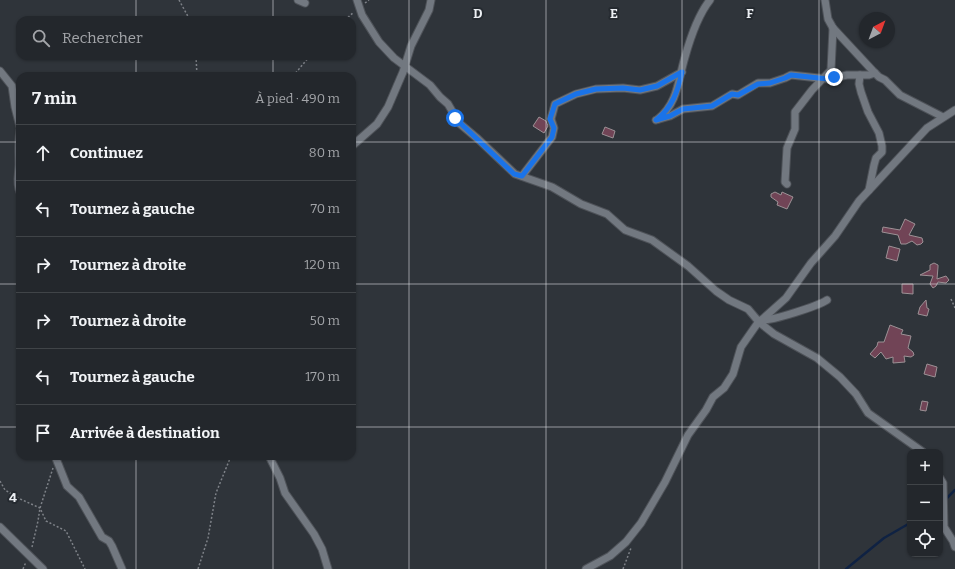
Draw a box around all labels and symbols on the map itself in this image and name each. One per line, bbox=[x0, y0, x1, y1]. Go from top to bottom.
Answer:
text: D bbox=[473, 6, 483, 21]
text: E bbox=[610, 6, 618, 21]
text: F bbox=[746, 6, 754, 21]
north arrow bbox=[859, 12, 895, 48]
route end bbox=[825, 68, 843, 86]
route start bbox=[446, 109, 464, 127]
text: 4 bbox=[9, 490, 17, 505]

